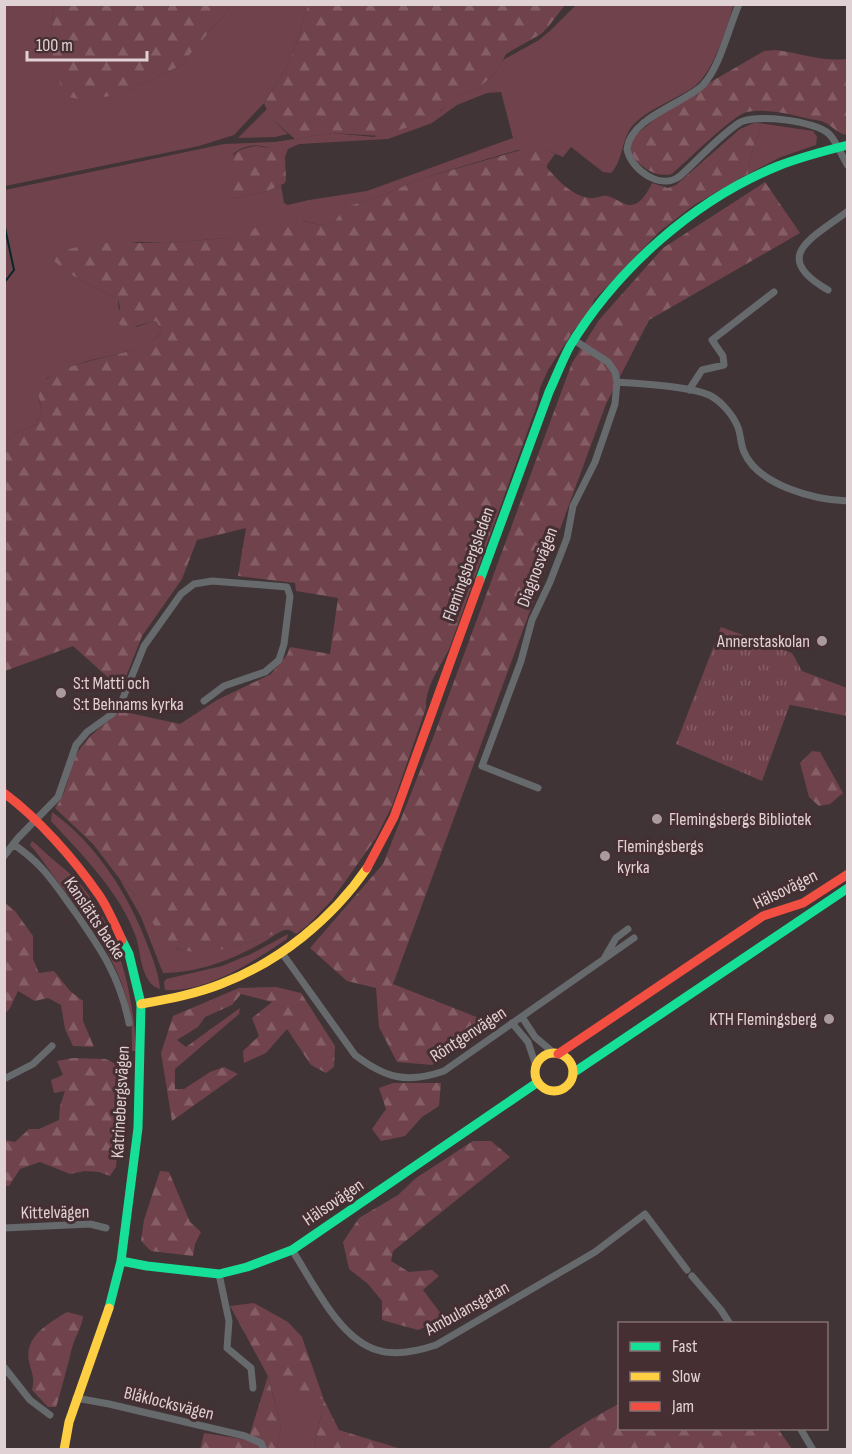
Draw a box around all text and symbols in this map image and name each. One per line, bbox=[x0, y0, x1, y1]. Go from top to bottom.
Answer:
scale bar bbox=[27, 24, 147, 62]
text: 100 m bbox=[36, 35, 73, 56]
street label: Flemingsbergsleden bbox=[438, 504, 499, 624]
street label: Diagnosvägen bbox=[513, 524, 562, 610]
place label: Annerstaskolan bbox=[716, 631, 810, 652]
marker: Annerstaskolan bbox=[815, 634, 829, 648]
place label: S:t Matti och S:t Behnams kyrka bbox=[73, 673, 184, 715]
marker: S:t Matti och S:t Behnams kyrka bbox=[54, 686, 68, 700]
place label: Flemingsbergs Bibliotek bbox=[669, 809, 812, 830]
marker: Flemingsbergs Bibliotek bbox=[650, 812, 664, 826]
place label: Flemingsbergs kyrka bbox=[617, 836, 704, 878]
marker: Flemingsbergs kyrka bbox=[598, 849, 612, 863]
street label: Hälsovägen bbox=[750, 865, 821, 914]
street label: Kanslätts backe bbox=[59, 873, 130, 964]
street label: Röntgenvägen bbox=[426, 1002, 510, 1067]
place label: KTH Flemingsberg bbox=[709, 1009, 817, 1030]
marker: KTH Flemingsberg bbox=[822, 1012, 836, 1026]
street label: Katrinebergsvägen bbox=[107, 1045, 134, 1159]
street label: Hälsovägen bbox=[299, 1174, 368, 1230]
street label: Kittelvägen bbox=[21, 1201, 89, 1224]
street label: Ambulansgatan bbox=[421, 1277, 513, 1341]
legend bbox=[618, 1322, 828, 1430]
text: Fast bbox=[672, 1336, 698, 1357]
text: Slow bbox=[672, 1366, 701, 1387]
street label: Blåklocksvägen bbox=[122, 1382, 216, 1425]
text: Jam bbox=[671, 1396, 694, 1417]

